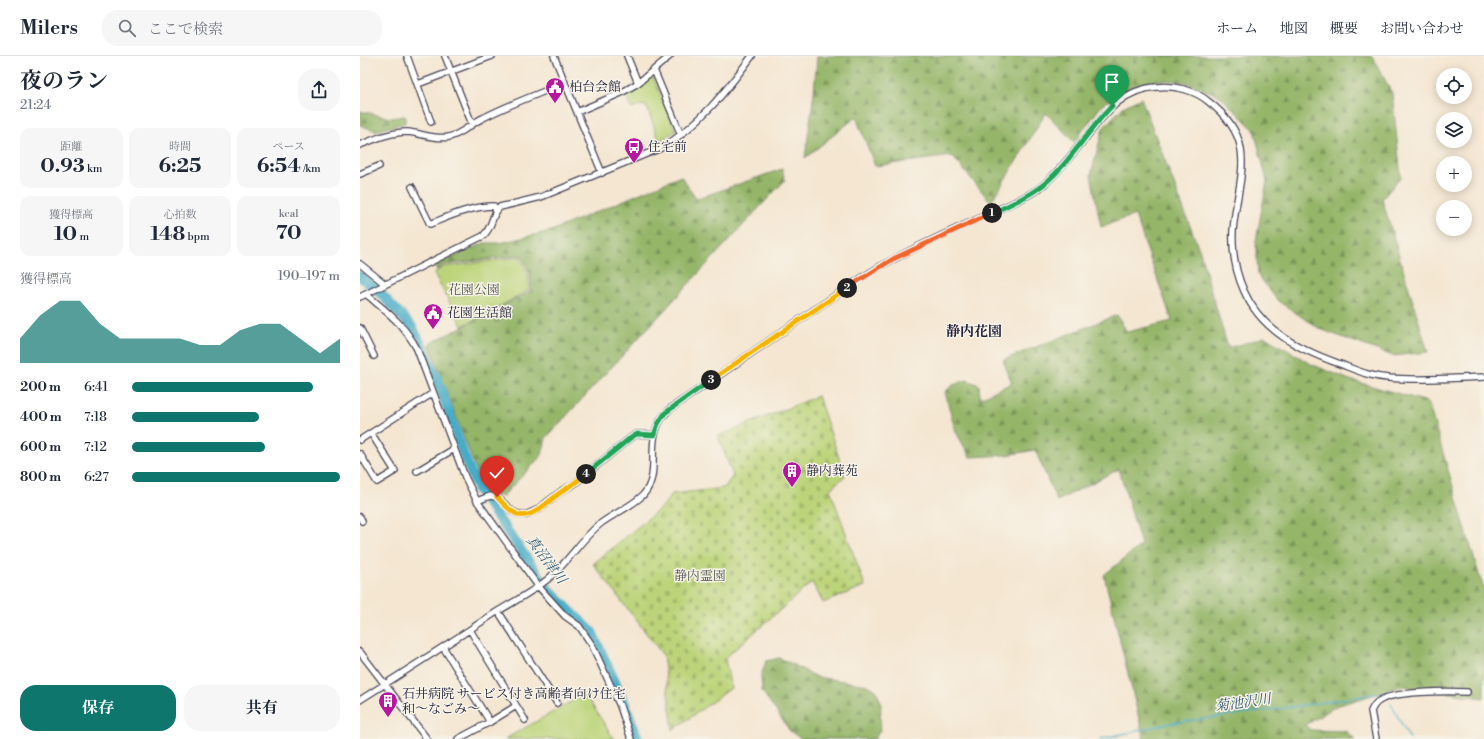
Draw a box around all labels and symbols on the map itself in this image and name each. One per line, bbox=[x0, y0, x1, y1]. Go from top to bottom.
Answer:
pin bbox=[1095, 65, 1129, 106]
public building icon: 柏台会館 bbox=[544, 76, 566, 104]
place label: 柏台会館 bbox=[569, 79, 621, 95]
bus stop icon: 住宅前 bbox=[623, 136, 645, 164]
place label: 住宅前 bbox=[648, 139, 687, 155]
pin: 1 bbox=[982, 203, 1002, 223]
pin: 2 bbox=[837, 278, 857, 298]
park label: 花園公園 bbox=[448, 282, 500, 298]
public building icon: 花園生活館 bbox=[422, 302, 444, 330]
place label: 花園生活館 bbox=[447, 305, 512, 321]
district label: 静内花園 bbox=[946, 323, 1002, 341]
pin: 3 bbox=[701, 370, 721, 390]
pin bbox=[480, 456, 514, 497]
building icon: 静内葬苑 bbox=[781, 460, 803, 488]
place label: 静内葬苑 bbox=[806, 463, 858, 479]
pin: 4 bbox=[576, 464, 596, 484]
water label: 真沼津川 bbox=[522, 532, 571, 589]
park label: 静内霊園 bbox=[674, 568, 726, 584]
place label: 石井病院 サービス付き高齢者向け住宅 和～なごみ～ bbox=[402, 686, 626, 717]
building icon: 石井病院 サービス付き高齢者向け住宅 和～なごみ～ bbox=[377, 690, 399, 718]
water label: 菊池沢川 bbox=[1214, 690, 1274, 716]

